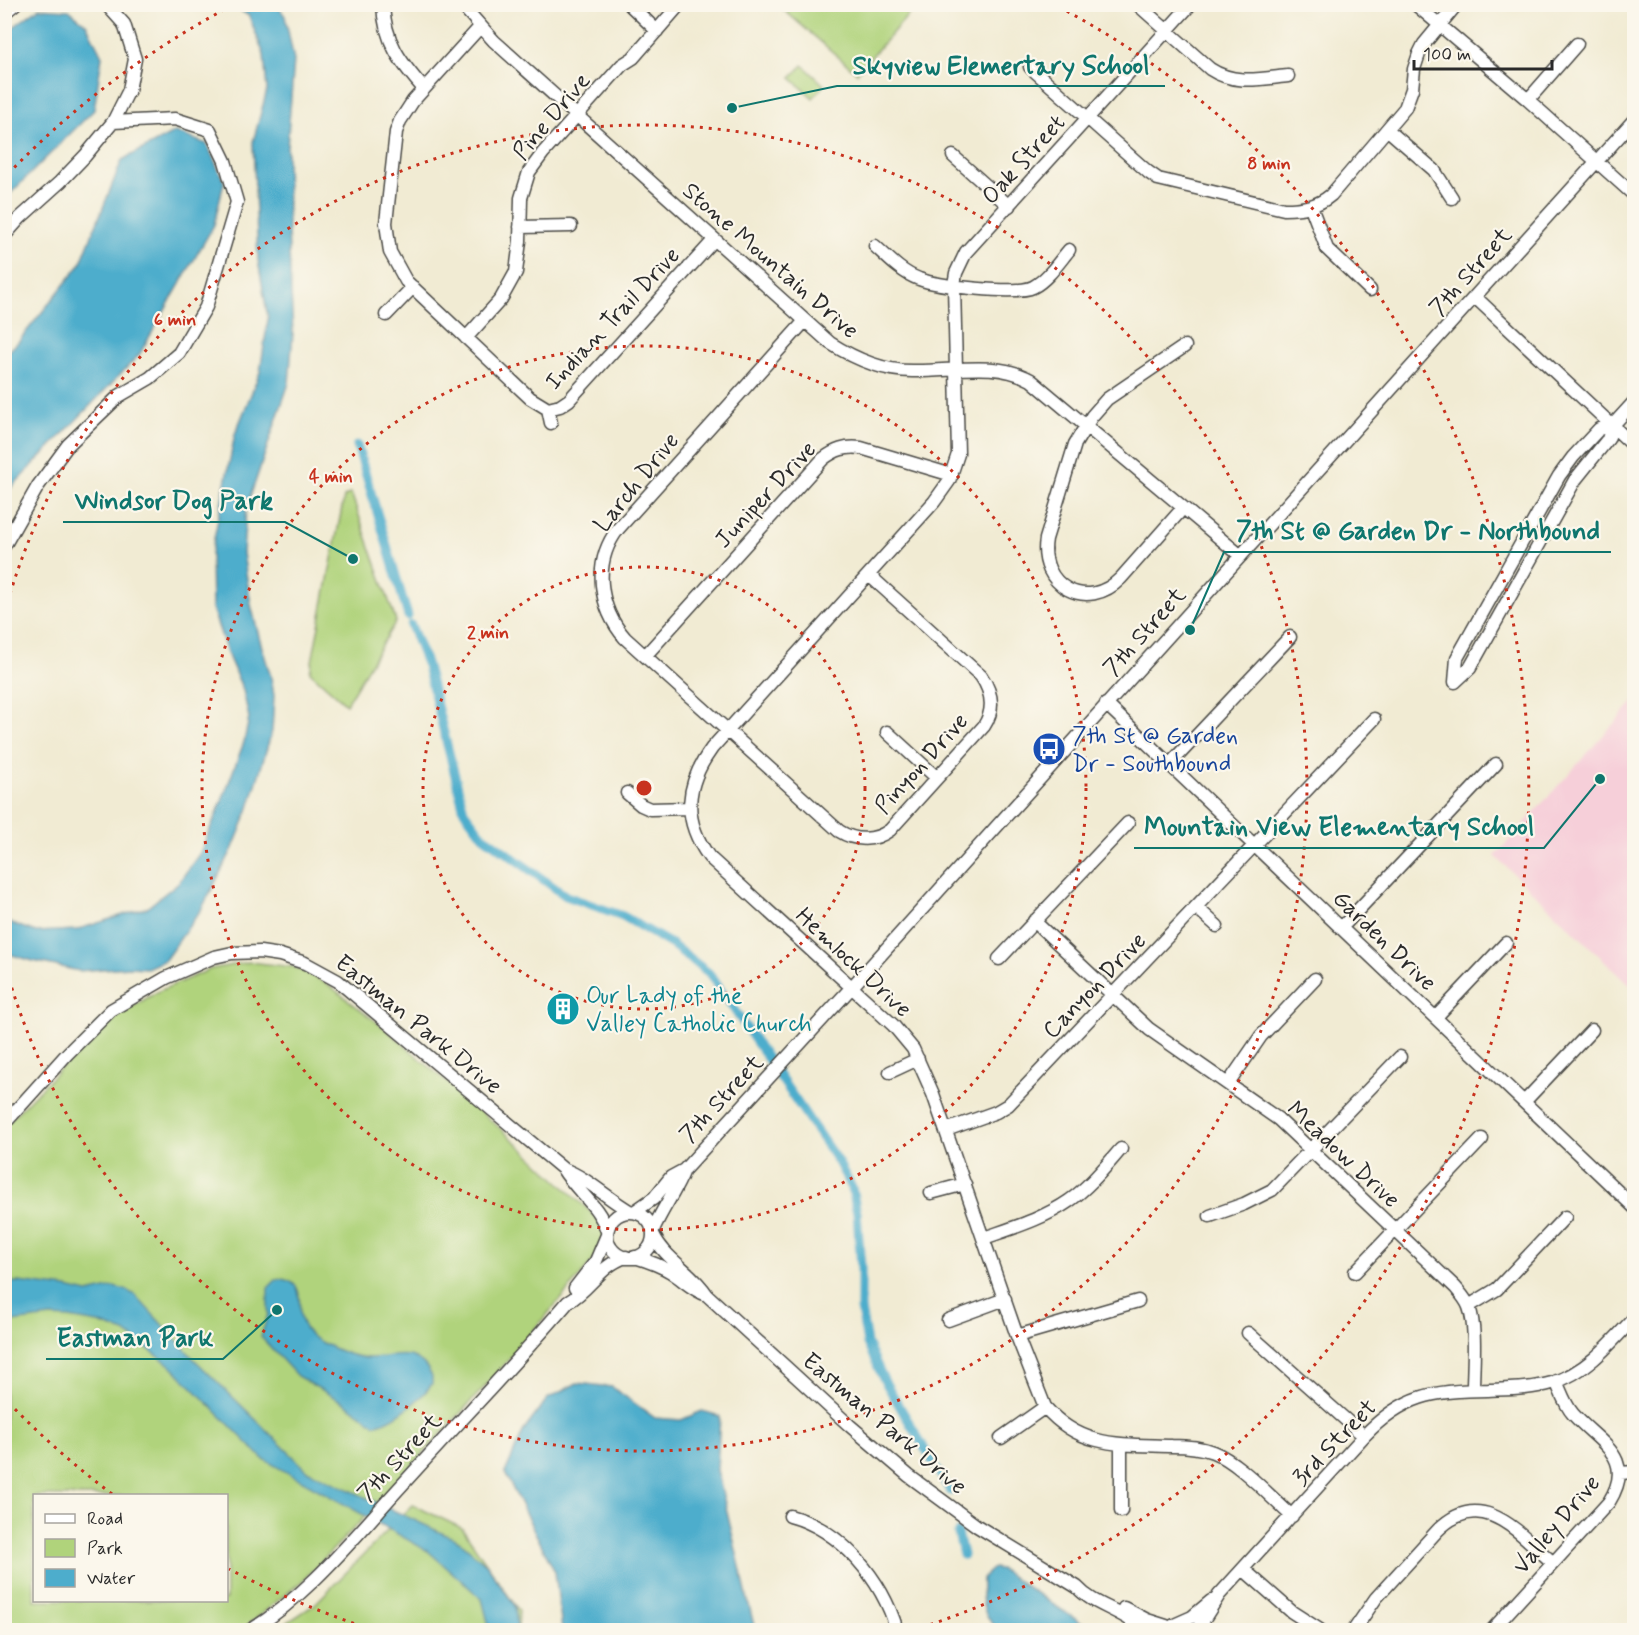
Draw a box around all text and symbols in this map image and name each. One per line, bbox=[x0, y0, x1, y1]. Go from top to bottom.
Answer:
scale bar bbox=[1414, 33, 1552, 71]
callout: Skyview Elemertary School bbox=[837, 42, 1165, 86]
text: 100 m bbox=[1423, 43, 1471, 67]
text: Skyview Elemertary School bbox=[853, 50, 1149, 84]
street label: Pine Drive bbox=[506, 66, 598, 167]
street label: Oak Street bbox=[975, 108, 1073, 212]
text: 8 min bbox=[1247, 152, 1291, 176]
street label: Stone Mountain Drive bbox=[675, 176, 865, 346]
street label: 7th Street bbox=[1423, 221, 1519, 323]
street label: Indian Trail Drive bbox=[539, 241, 687, 397]
text: 6 min bbox=[154, 308, 196, 332]
street label: Larch Drive bbox=[587, 427, 687, 539]
street label: Juniper Drive bbox=[708, 435, 824, 555]
text: 4 min bbox=[309, 465, 353, 489]
callout: Windsor Dog Park bbox=[63, 478, 285, 522]
text: Windsor Dog Park bbox=[74, 485, 273, 520]
callout: 7th St @ Garden Dr - Northbound bbox=[1224, 508, 1611, 552]
text: 7th St @ Garden Dr - Northbound bbox=[1236, 515, 1600, 549]
street label: 7th Street bbox=[1097, 581, 1193, 683]
text: 2 min bbox=[467, 621, 509, 645]
street label: Pinyon Drive bbox=[868, 707, 976, 821]
place label: 7th St @ Garden Dr - Southbound bbox=[1072, 721, 1238, 780]
bus stop icon: 7th St @ Garden Dr - Southbound bbox=[1031, 731, 1067, 767]
centre of rings bbox=[634, 778, 654, 798]
callout: Mountain View Elementary School bbox=[1134, 804, 1544, 848]
text: Mountain View Elementary School bbox=[1144, 811, 1534, 845]
street label: Garden Drive bbox=[1325, 884, 1443, 999]
street label: Hemlock Drive bbox=[788, 901, 918, 1025]
street label: Canyon Drive bbox=[1037, 926, 1154, 1046]
street label: Eastman Park Drive bbox=[328, 948, 508, 1102]
place label: Our Lady of the Valley Catholic Church bbox=[586, 981, 812, 1040]
building icon: Our Lady of the Valley Catholic Church bbox=[545, 991, 581, 1027]
street label: 7th Street bbox=[673, 1048, 771, 1150]
street label: Meadow Drive bbox=[1280, 1095, 1406, 1216]
callout: Eastman Park bbox=[46, 1315, 223, 1359]
text: Eastman Park bbox=[57, 1322, 214, 1356]
street label: Eastman Park Drive bbox=[795, 1346, 973, 1502]
street label: 3rd Street bbox=[1286, 1393, 1384, 1493]
street label: 7th Street bbox=[351, 1407, 449, 1509]
street label: Valley Drive bbox=[1506, 1469, 1608, 1581]
legend bbox=[33, 1494, 228, 1602]
text: Road bbox=[87, 1507, 123, 1531]
text: Park bbox=[87, 1537, 123, 1561]
text: Water bbox=[87, 1567, 136, 1591]

